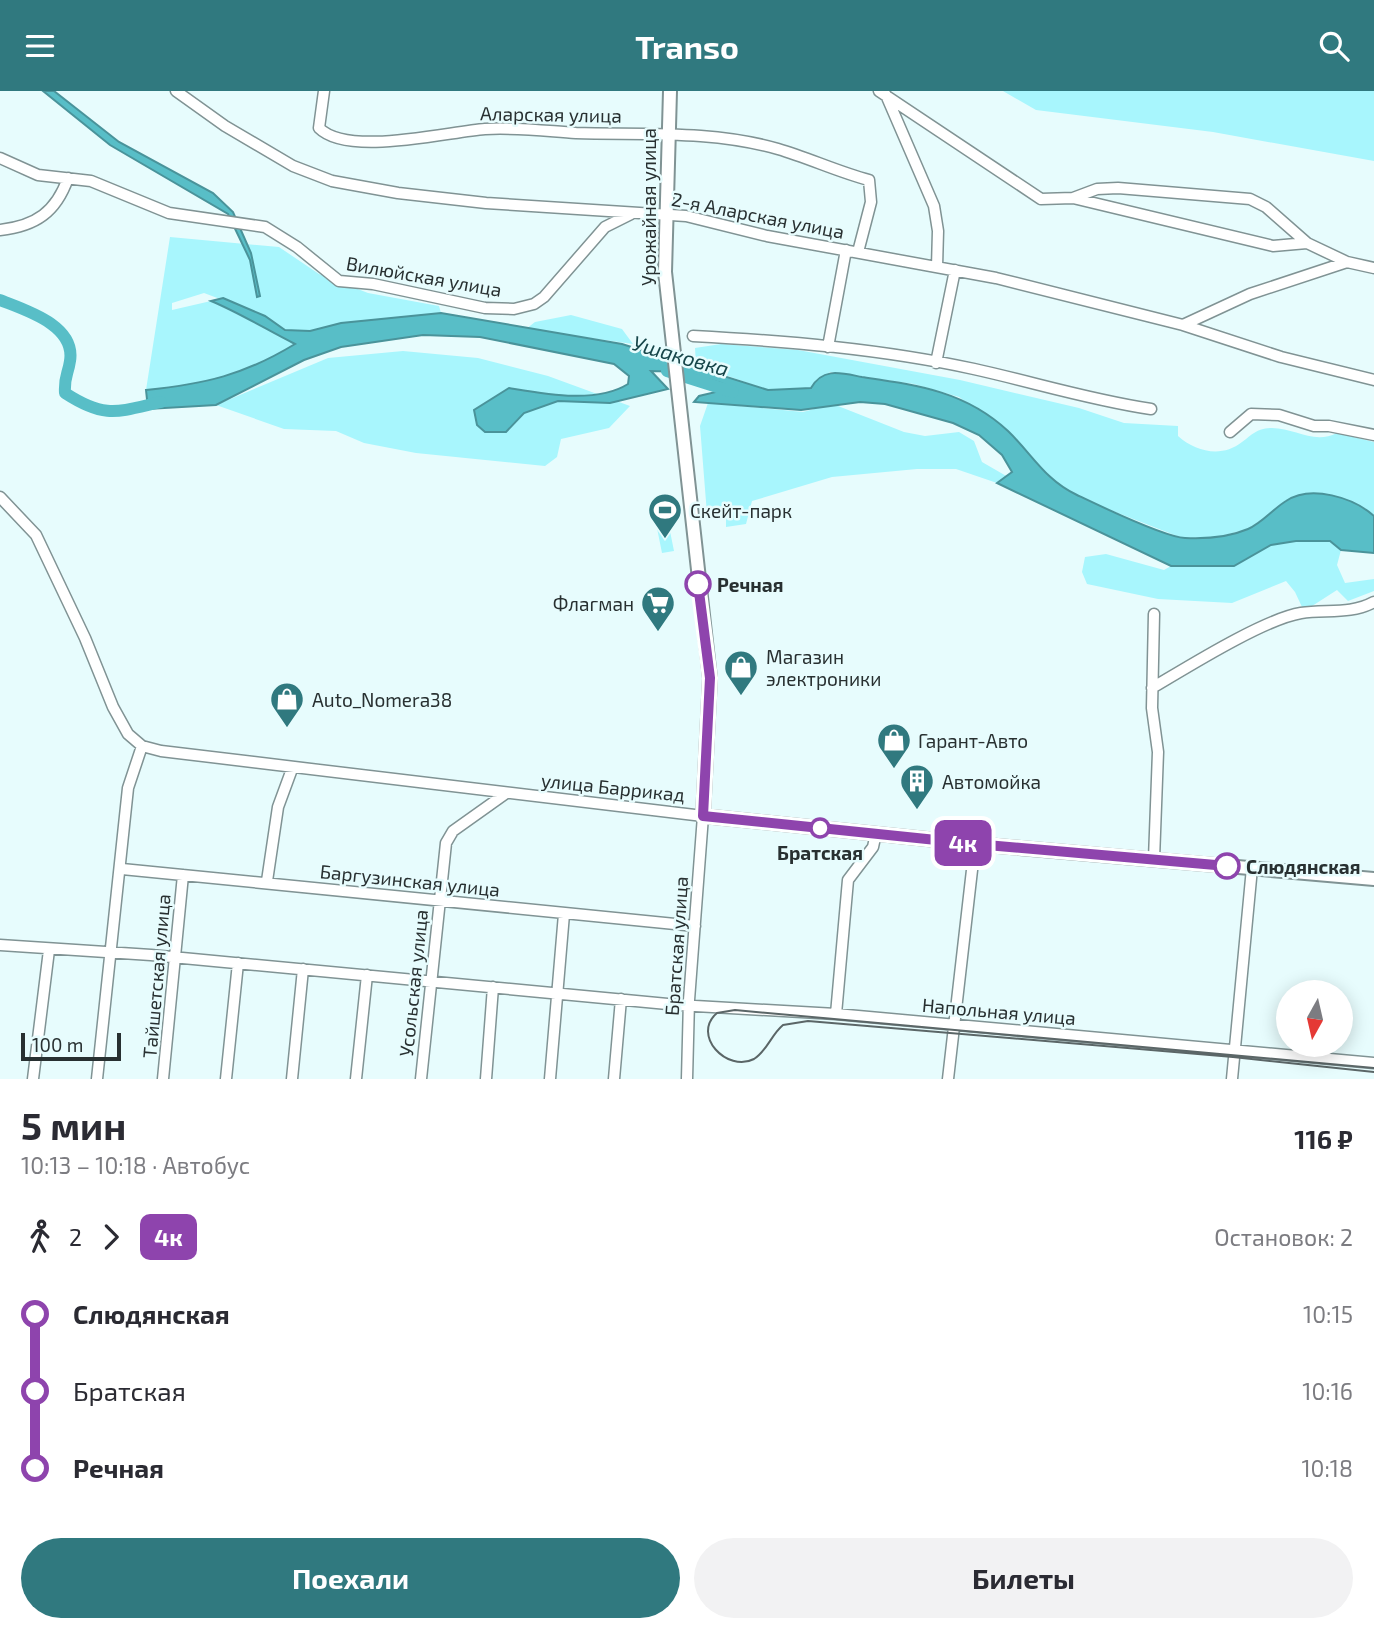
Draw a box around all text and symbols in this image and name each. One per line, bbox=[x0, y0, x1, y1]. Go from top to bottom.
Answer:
icon: menu bbox=[21, 27, 59, 65]
text: Transo bbox=[635, 27, 739, 65]
icon: search bbox=[1315, 27, 1353, 65]
street label: Аларская улица bbox=[480, 101, 622, 128]
street label: Урожайная улица bbox=[637, 128, 661, 286]
street label: 2-я Аларская улица bbox=[669, 187, 846, 244]
street label: Вилюйская улица bbox=[344, 251, 504, 302]
water label: Ушаковка bbox=[630, 329, 732, 381]
sports icon: Скейт-парк bbox=[646, 491, 684, 540]
place label: Скейт-парк bbox=[690, 499, 792, 522]
marker: Речная bbox=[685, 571, 711, 597]
place label: Речная bbox=[717, 573, 783, 596]
supermarket icon: Флагман bbox=[639, 584, 677, 633]
place label: Флагман bbox=[553, 592, 634, 615]
place label: Магазин электроники bbox=[766, 645, 881, 690]
shop icon: Магазин электроники bbox=[722, 648, 760, 697]
shop icon: Auto_Nomera38 bbox=[268, 680, 306, 729]
place label: Auto_Nomera38 bbox=[312, 688, 452, 711]
shop icon: Гарант-Авто bbox=[875, 721, 913, 770]
place label: Гарант-Авто bbox=[918, 729, 1028, 752]
building icon: Автомойка bbox=[898, 762, 936, 811]
street label: улица Баррикад bbox=[540, 768, 686, 807]
place label: Автомойка bbox=[942, 770, 1041, 793]
marker: Братская bbox=[810, 818, 830, 838]
line badge: 4к bbox=[932, 820, 995, 866]
text: 4к bbox=[949, 828, 977, 857]
place label: Братская bbox=[777, 841, 863, 864]
marker: Слюдянская bbox=[1214, 853, 1240, 879]
place label: Слюдянская bbox=[1246, 855, 1361, 878]
street label: Баргузинская улица bbox=[319, 859, 501, 902]
street label: Братская улица bbox=[660, 875, 693, 1017]
street label: Тайшетская улица bbox=[137, 893, 176, 1059]
street label: Усольская улица bbox=[394, 908, 433, 1058]
north arrow bbox=[1276, 980, 1353, 1057]
map controls bbox=[1276, 980, 1353, 1057]
street label: Напольная улица bbox=[921, 993, 1077, 1030]
scale bar bbox=[21, 1030, 121, 1062]
text: 100 m bbox=[32, 1033, 83, 1056]
text: 5 мин bbox=[21, 1102, 126, 1148]
text: 116 ₽ bbox=[1294, 1123, 1353, 1154]
text: 10:13 – 10:18 · Автобус bbox=[21, 1151, 250, 1179]
icon: walk bbox=[21, 1218, 59, 1256]
icon: forward bbox=[92, 1218, 130, 1256]
text: 4к bbox=[154, 1222, 183, 1251]
text: 2 bbox=[69, 1223, 82, 1251]
text: Остановок: 2 bbox=[1214, 1223, 1353, 1251]
text: Слюдянская bbox=[73, 1298, 230, 1329]
text: 10:15 bbox=[1303, 1300, 1353, 1328]
text: Братская bbox=[73, 1375, 186, 1406]
text: 10:16 bbox=[1302, 1377, 1353, 1405]
text: Речная bbox=[73, 1452, 164, 1483]
text: 10:18 bbox=[1301, 1454, 1353, 1482]
button: Поехали bbox=[21, 1538, 680, 1618]
button: Билеты bbox=[694, 1538, 1353, 1618]

